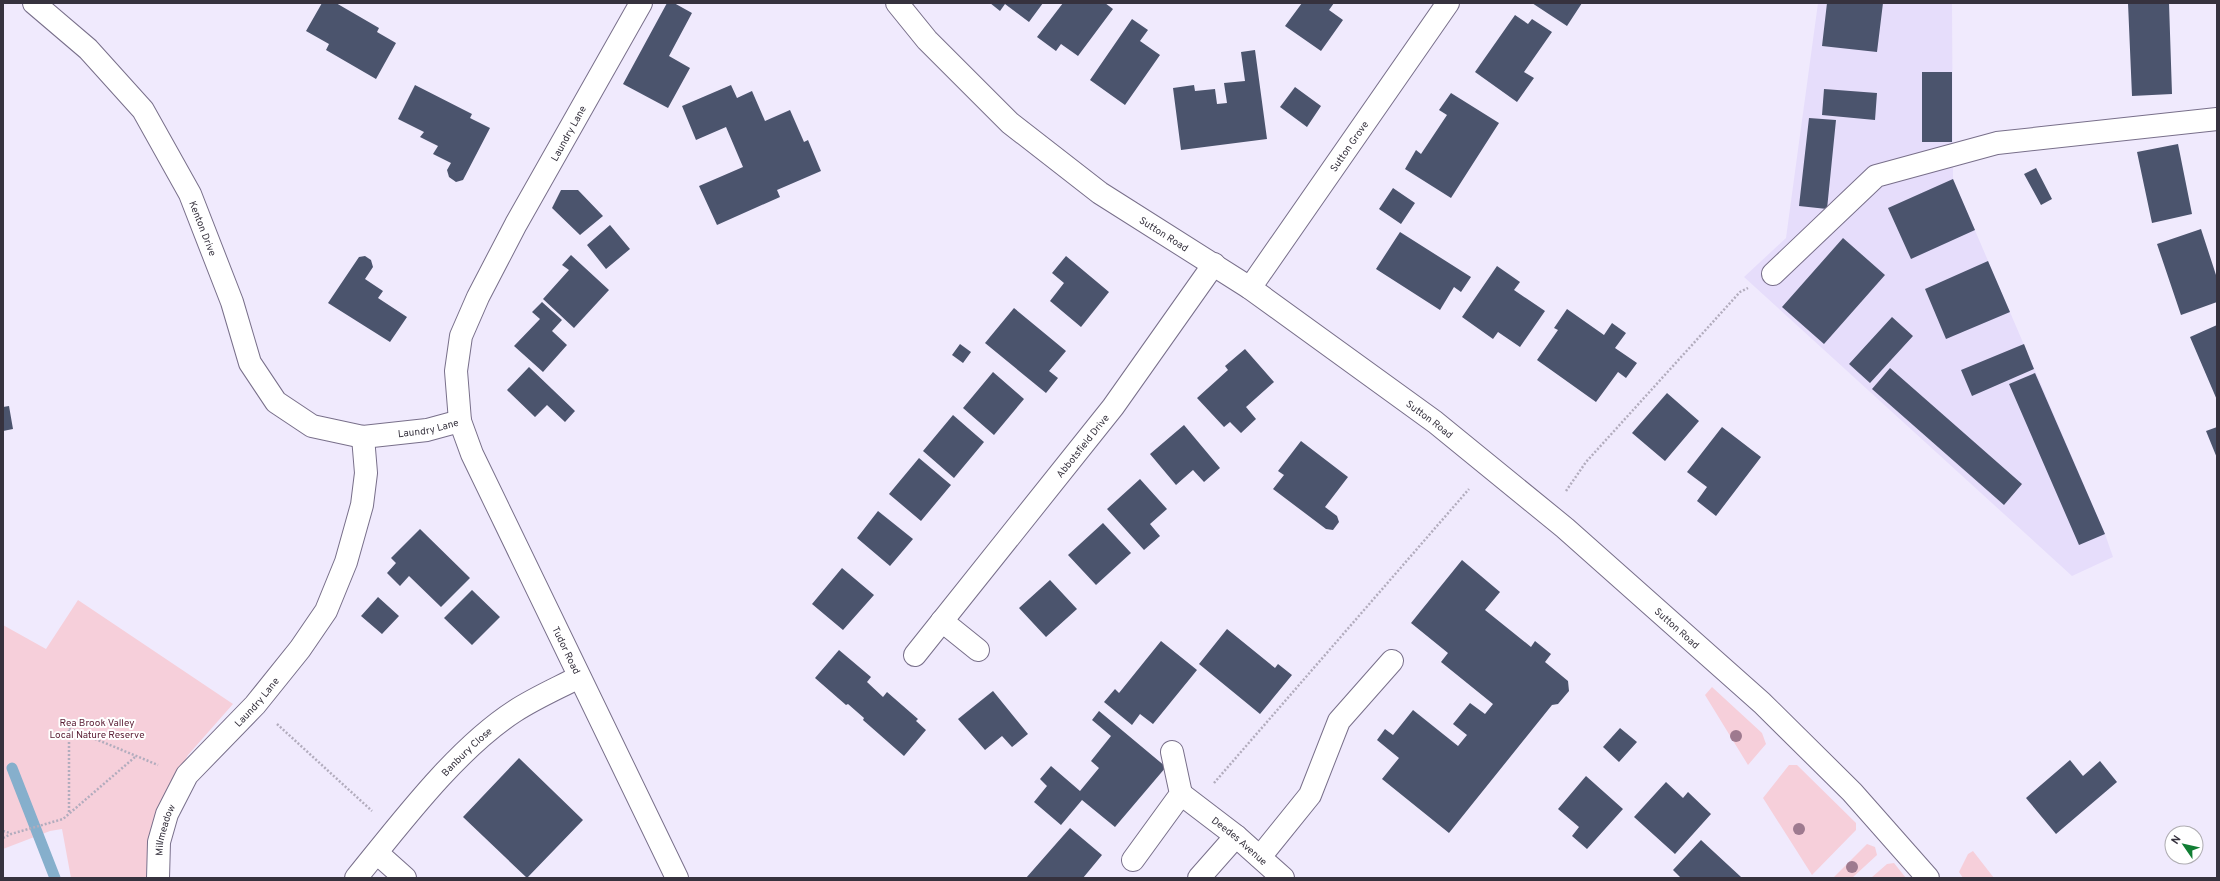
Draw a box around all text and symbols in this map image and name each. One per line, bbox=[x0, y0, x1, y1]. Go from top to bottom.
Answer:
street label: Laundry Lane bbox=[549, 104, 590, 164]
street label: Sutton Grove bbox=[1328, 119, 1372, 175]
street label: Kenton Drive bbox=[185, 199, 219, 258]
street label: Sutton Road bbox=[1136, 215, 1190, 255]
street label: Sutton Road bbox=[1403, 398, 1455, 442]
street label: Abbotsfield Drive bbox=[1054, 412, 1113, 481]
street label: Laundry Lane bbox=[397, 417, 460, 441]
street label: Sutton Road bbox=[1651, 606, 1701, 652]
street label: Tudor Road bbox=[548, 625, 582, 677]
street label: Laundry Lane bbox=[232, 675, 283, 730]
park label: Rea Brook Valley Local Nature Reserve bbox=[49, 717, 145, 742]
street label: Banbury Close bbox=[439, 725, 495, 780]
street label: Millmeadow bbox=[154, 802, 179, 856]
street label: Deedes Avenue bbox=[1208, 815, 1269, 869]
north arrow bbox=[2164, 825, 2204, 865]
text: N bbox=[2169, 833, 2185, 847]

